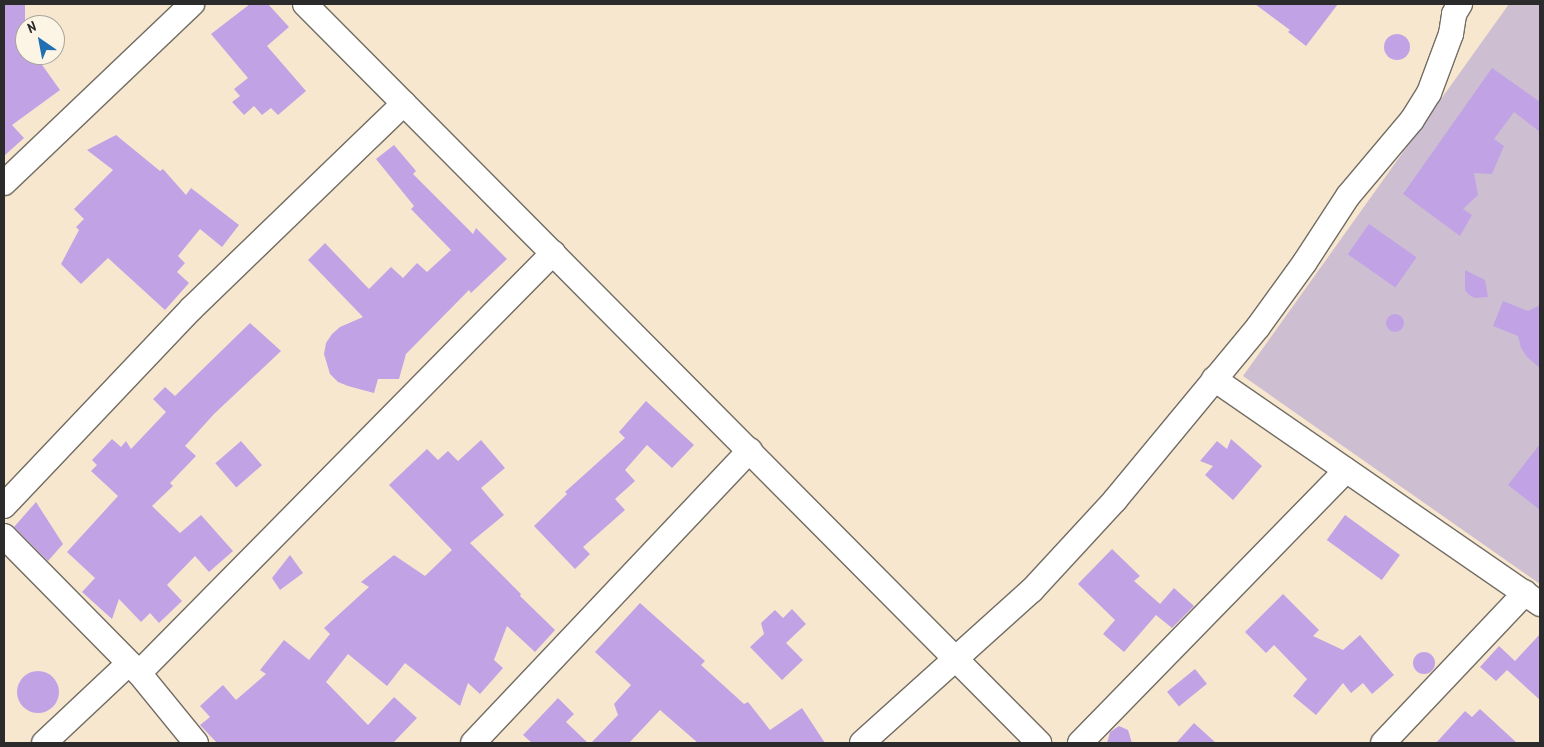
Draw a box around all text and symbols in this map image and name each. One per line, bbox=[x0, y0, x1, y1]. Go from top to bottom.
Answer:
north arrow bbox=[15, 15, 65, 65]
text: N bbox=[23, 17, 42, 40]

